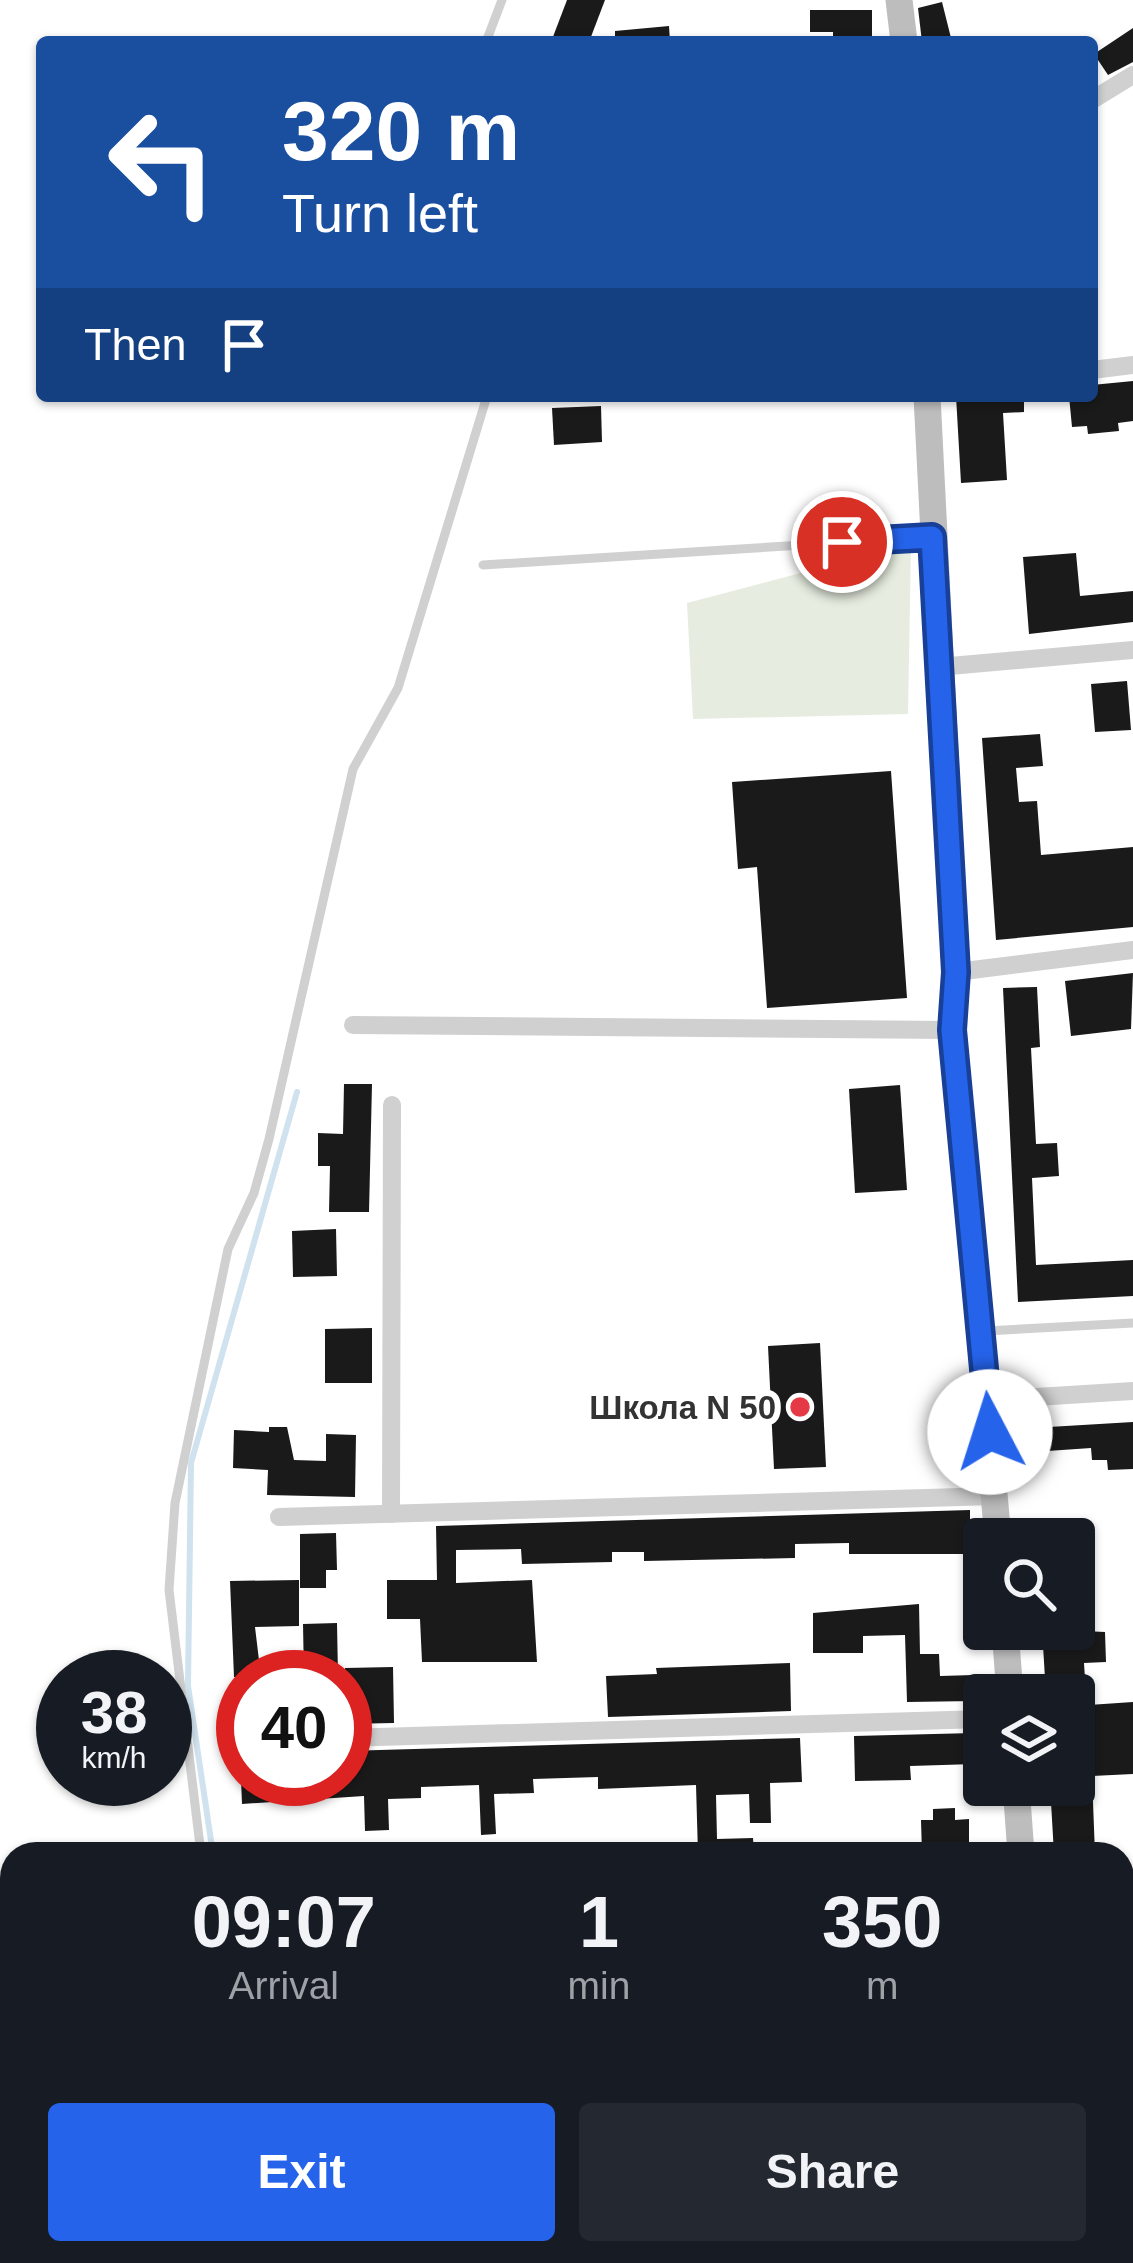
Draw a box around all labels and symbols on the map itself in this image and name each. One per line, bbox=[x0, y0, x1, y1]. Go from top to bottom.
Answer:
pin bbox=[791, 491, 893, 593]
position arrow bbox=[927, 1369, 1053, 1495]
place label: Школа N 50 bbox=[589, 1389, 776, 1426]
marker: Школа N 50 bbox=[787, 1394, 813, 1420]
speed limit sign: 40 bbox=[216, 1650, 372, 1806]

